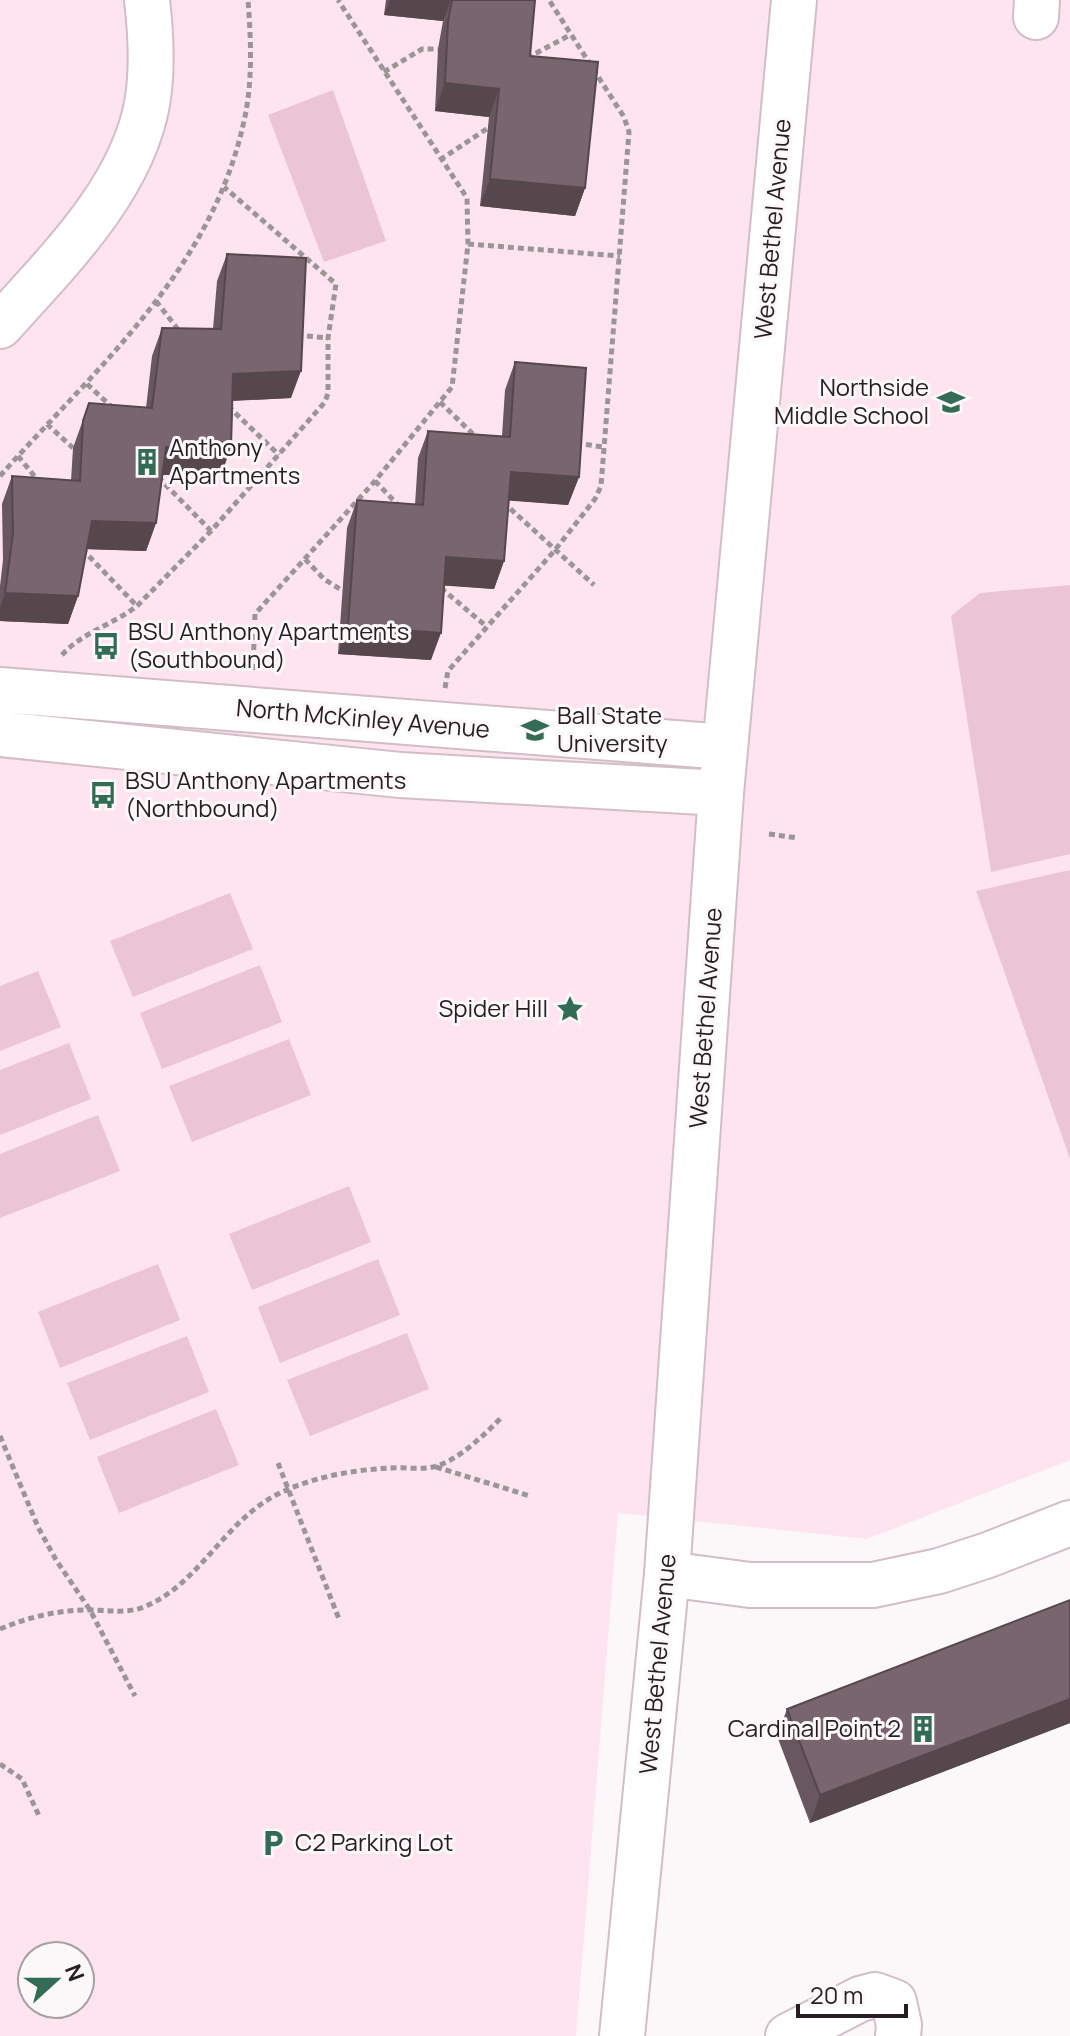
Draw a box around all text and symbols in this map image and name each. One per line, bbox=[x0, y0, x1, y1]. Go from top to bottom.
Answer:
street label: West Bethel Avenue bbox=[745, 117, 798, 341]
place label: Northside Middle School bbox=[774, 370, 929, 431]
school or university icon: Northside Middle School bbox=[936, 387, 966, 417]
place label: Anthony Apartments bbox=[169, 430, 300, 491]
building icon: Anthony Apartments bbox=[132, 447, 162, 477]
place label: BSU Anthony Apartments (Southbound) bbox=[128, 614, 409, 675]
bus stop icon: BSU Anthony Apartments (Southbound) bbox=[91, 631, 121, 661]
street label: North McKinley Avenue bbox=[235, 690, 491, 745]
place label: Ball State University bbox=[557, 698, 668, 759]
school or university icon: Ball State University bbox=[520, 715, 550, 745]
place label: BSU Anthony Apartments (Northbound) bbox=[125, 763, 406, 824]
bus stop icon: BSU Anthony Apartments (Northbound) bbox=[88, 780, 118, 810]
street label: West Bethel Avenue bbox=[680, 906, 729, 1129]
place label: Spider Hill bbox=[438, 991, 548, 1024]
place icon: Spider Hill bbox=[555, 994, 585, 1024]
street label: West Bethel Avenue bbox=[630, 1552, 683, 1776]
place label: Cardinal Point 2 bbox=[728, 1711, 901, 1744]
building icon: Cardinal Point 2 bbox=[908, 1714, 938, 1744]
place label: C2 Parking Lot bbox=[295, 1825, 453, 1858]
parking icon: C2 Parking Lot bbox=[258, 1828, 288, 1858]
north arrow bbox=[16, 1940, 96, 2020]
text: N bbox=[58, 1960, 92, 1986]
scale bar bbox=[798, 1968, 906, 2018]
text: 20 m bbox=[810, 1978, 863, 2011]

